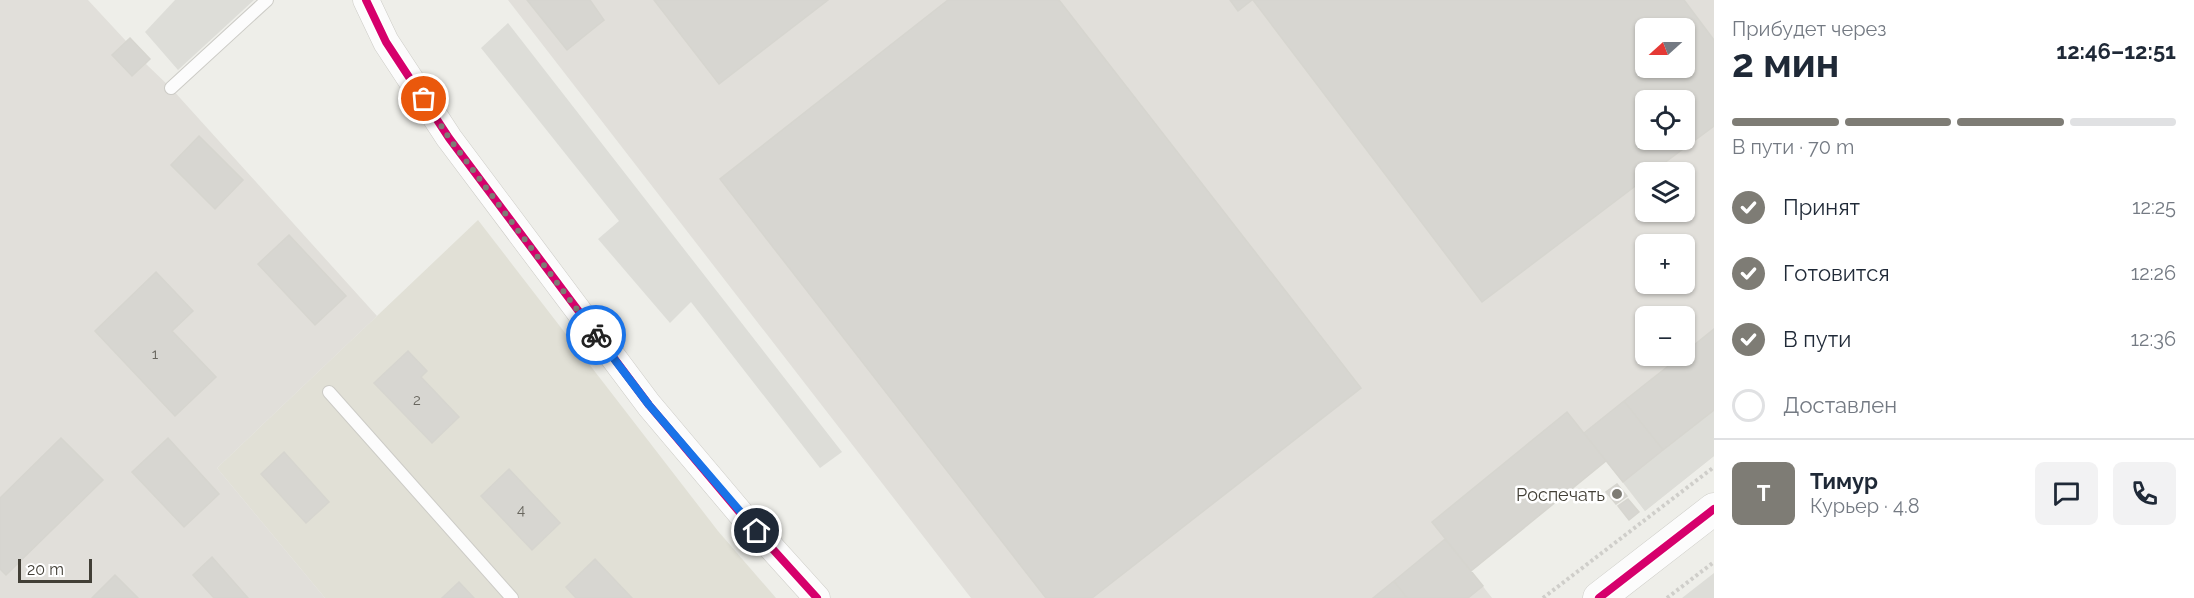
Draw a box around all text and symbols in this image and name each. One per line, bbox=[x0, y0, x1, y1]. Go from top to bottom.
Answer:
text: Прибудет через bbox=[1732, 17, 1886, 41]
north arrow bbox=[1635, 18, 1695, 78]
map controls bbox=[1635, 18, 1695, 366]
text: 12:46–12:51 bbox=[2056, 38, 2176, 64]
text: 2 мин bbox=[1732, 40, 1839, 86]
pin bbox=[398, 73, 449, 124]
icon: bag bbox=[407, 82, 440, 115]
button: locate bbox=[1635, 90, 1695, 150]
text: В пути · 70 m bbox=[1732, 135, 1854, 159]
button: layers bbox=[1635, 162, 1695, 222]
icon: check bbox=[1732, 191, 1765, 224]
text: Принят bbox=[1783, 194, 1860, 220]
text: 12:25 bbox=[2132, 195, 2176, 219]
button: + bbox=[1635, 234, 1695, 294]
icon: check bbox=[1732, 257, 1765, 290]
text: Готовится bbox=[1783, 260, 1890, 286]
text: 12:26 bbox=[2131, 261, 2176, 285]
courier bbox=[566, 305, 626, 365]
button: − bbox=[1635, 306, 1695, 366]
icon: bike bbox=[580, 319, 613, 352]
icon: check bbox=[1732, 323, 1765, 356]
text: В пути bbox=[1783, 326, 1851, 352]
text: 12:36 bbox=[2131, 327, 2176, 351]
house number: 1 bbox=[152, 345, 159, 363]
house number: 2 bbox=[413, 391, 421, 409]
text: Доставлен bbox=[1783, 392, 1897, 418]
button: chat bbox=[2035, 462, 2098, 525]
button: phone bbox=[2113, 462, 2176, 525]
text: Тимур bbox=[1810, 468, 1878, 494]
text: Т bbox=[1757, 480, 1770, 506]
place label: Роспечать bbox=[1516, 484, 1605, 505]
marker: Роспечать bbox=[1610, 487, 1624, 501]
text: Курьер · 4.8 bbox=[1810, 494, 1920, 518]
house number: 4 bbox=[517, 501, 525, 519]
pin bbox=[731, 505, 782, 556]
icon: home bbox=[740, 514, 773, 547]
scale bar bbox=[18, 556, 92, 584]
text: 20 m bbox=[27, 560, 64, 579]

